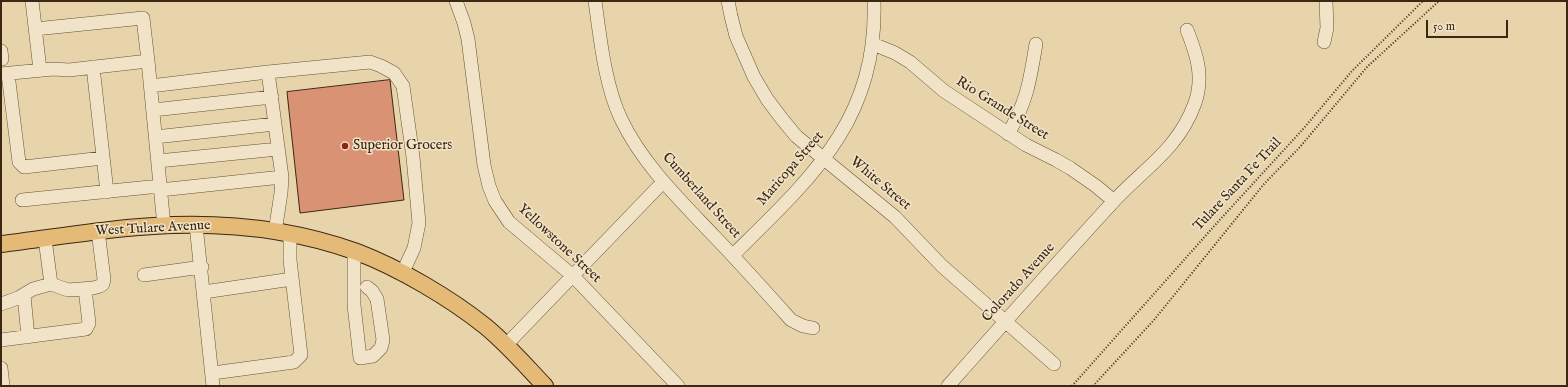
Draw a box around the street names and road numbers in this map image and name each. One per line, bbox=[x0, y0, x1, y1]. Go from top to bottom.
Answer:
street label: Rio Grande Street bbox=[952, 74, 1052, 144]
street label: Maricopa Street bbox=[754, 128, 828, 210]
street label: Tulare Santa Fe Trail bbox=[1190, 135, 1286, 235]
street label: Cumberland Street bbox=[658, 150, 744, 242]
street label: White Street bbox=[846, 154, 914, 214]
street label: Yellowstone Street bbox=[514, 201, 604, 287]
street label: West Tulare Avenue bbox=[95, 218, 211, 240]
street label: Colorado Avenue bbox=[979, 240, 1059, 326]

